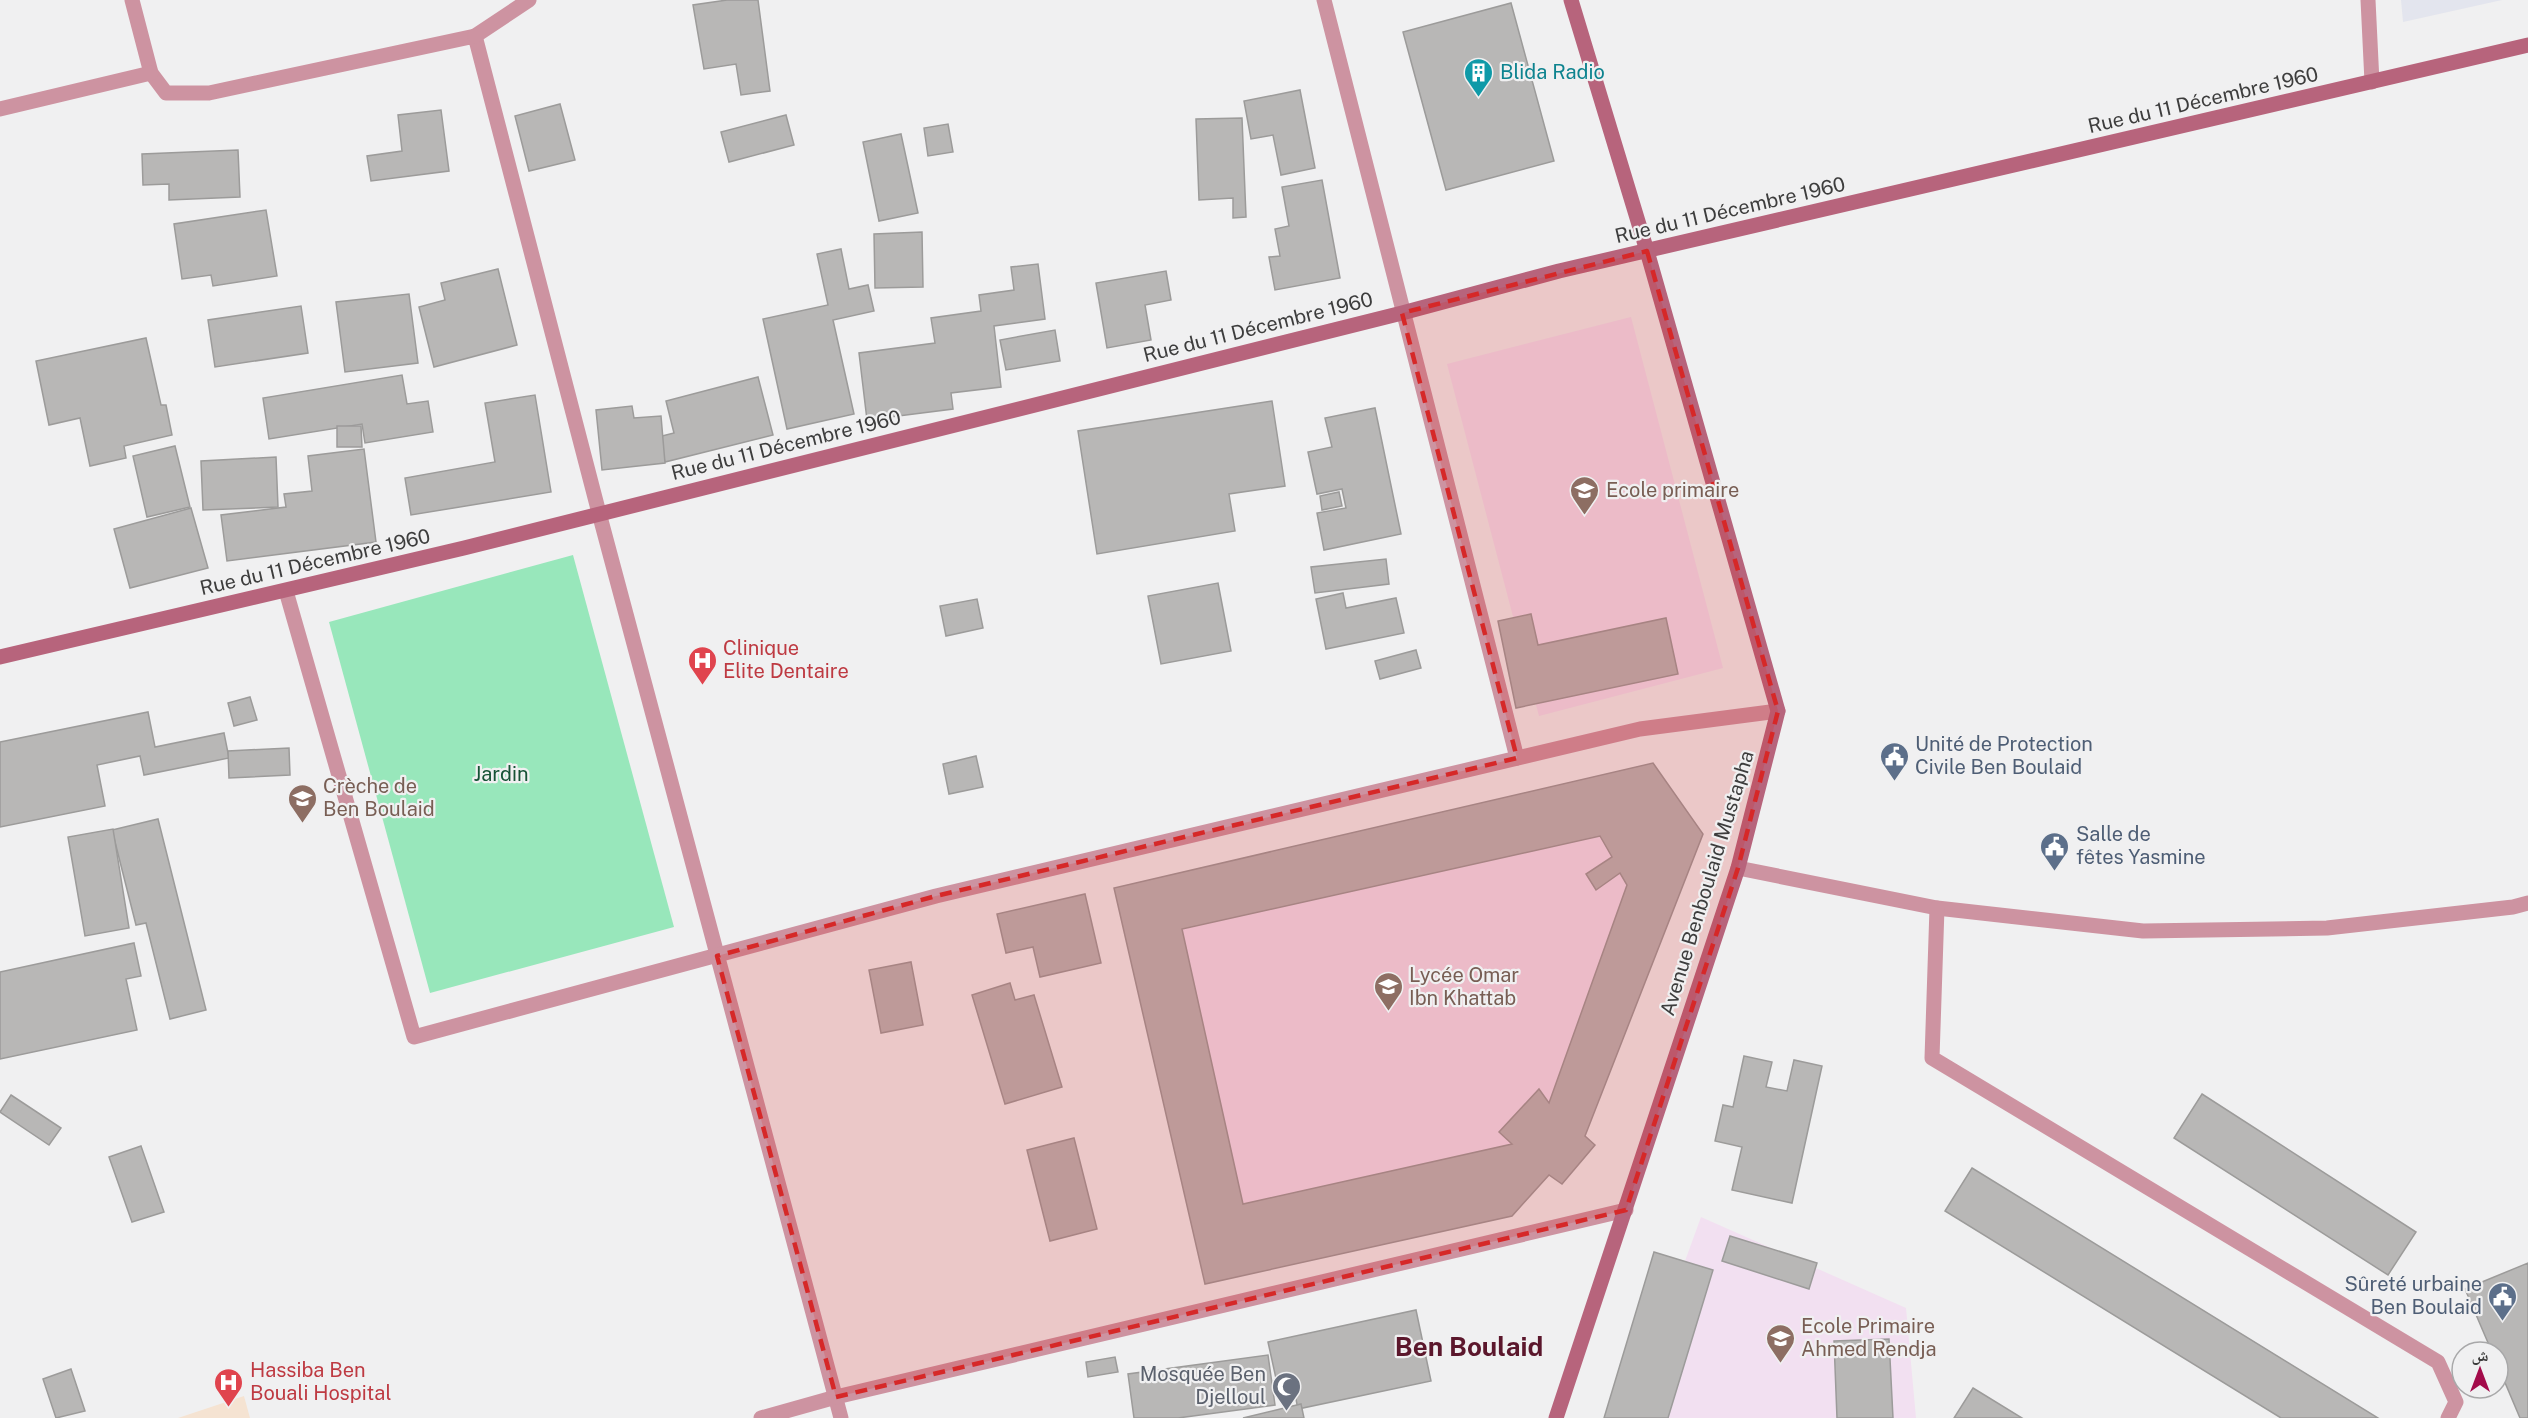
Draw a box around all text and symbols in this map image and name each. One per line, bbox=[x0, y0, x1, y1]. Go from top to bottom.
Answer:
building icon: Blida Radio bbox=[1463, 56, 1495, 98]
place label: Blida Radio bbox=[1500, 60, 1605, 84]
street label: Rue du 11 Décembre 1960 bbox=[2085, 62, 2321, 138]
street label: Rue du 11 Décembre 1960 bbox=[1612, 172, 1848, 248]
street label: Rue du 11 Décembre 1960 bbox=[1141, 287, 1375, 367]
street label: Rue du 11 Décembre 1960 bbox=[669, 405, 903, 485]
school or university icon: Ecole primaire bbox=[1569, 474, 1601, 516]
place label: Ecole primaire bbox=[1606, 478, 1739, 502]
street label: Rue du 11 Décembre 1960 bbox=[197, 524, 433, 600]
place label: Clinique Elite Dentaire bbox=[723, 636, 849, 683]
hospital icon: Clinique Elite Dentaire bbox=[686, 644, 718, 686]
place label: Unité de Protection Civile Ben Boulaid bbox=[1915, 732, 2093, 779]
public building icon: Unité de Protection Civile Ben Boulaid bbox=[1878, 740, 1910, 782]
street label: Avenue Benboulaid Mustapha bbox=[1655, 748, 1759, 1018]
park label: Jardin bbox=[473, 762, 529, 786]
place label: Crèche de Ben Boulaid bbox=[323, 774, 435, 821]
school or university icon: Crèche de Ben Boulaid bbox=[286, 782, 318, 824]
place label: Salle de fêtes Yasmine bbox=[2076, 822, 2206, 869]
public building icon: Salle de fêtes Yasmine bbox=[2039, 830, 2071, 872]
place label: Lycée Omar Ibn Khattab bbox=[1409, 963, 1519, 1010]
school or university icon: Lycée Omar Ibn Khattab bbox=[1372, 970, 1404, 1012]
place label: Sûreté urbaine Ben Boulaid bbox=[2344, 1272, 2482, 1319]
public building icon: Sûreté urbaine Ben Boulaid bbox=[2487, 1280, 2519, 1322]
place label: Ecole Primaire Ahmed Rendja bbox=[1801, 1314, 1936, 1361]
school or university icon: Ecole Primaire Ahmed Rendja bbox=[1764, 1322, 1796, 1364]
district label: Ben Boulaid bbox=[1395, 1331, 1543, 1362]
north arrow bbox=[2450, 1340, 2510, 1400]
text: ش bbox=[2472, 1346, 2489, 1365]
place label: Hassiba Ben Bouali Hospital bbox=[250, 1358, 391, 1405]
place label: Mosquée Ben Djelloul bbox=[1140, 1362, 1266, 1409]
hospital icon: Hassiba Ben Bouali Hospital bbox=[213, 1366, 245, 1408]
mosque icon: Mosquée Ben Djelloul bbox=[1271, 1370, 1303, 1412]

